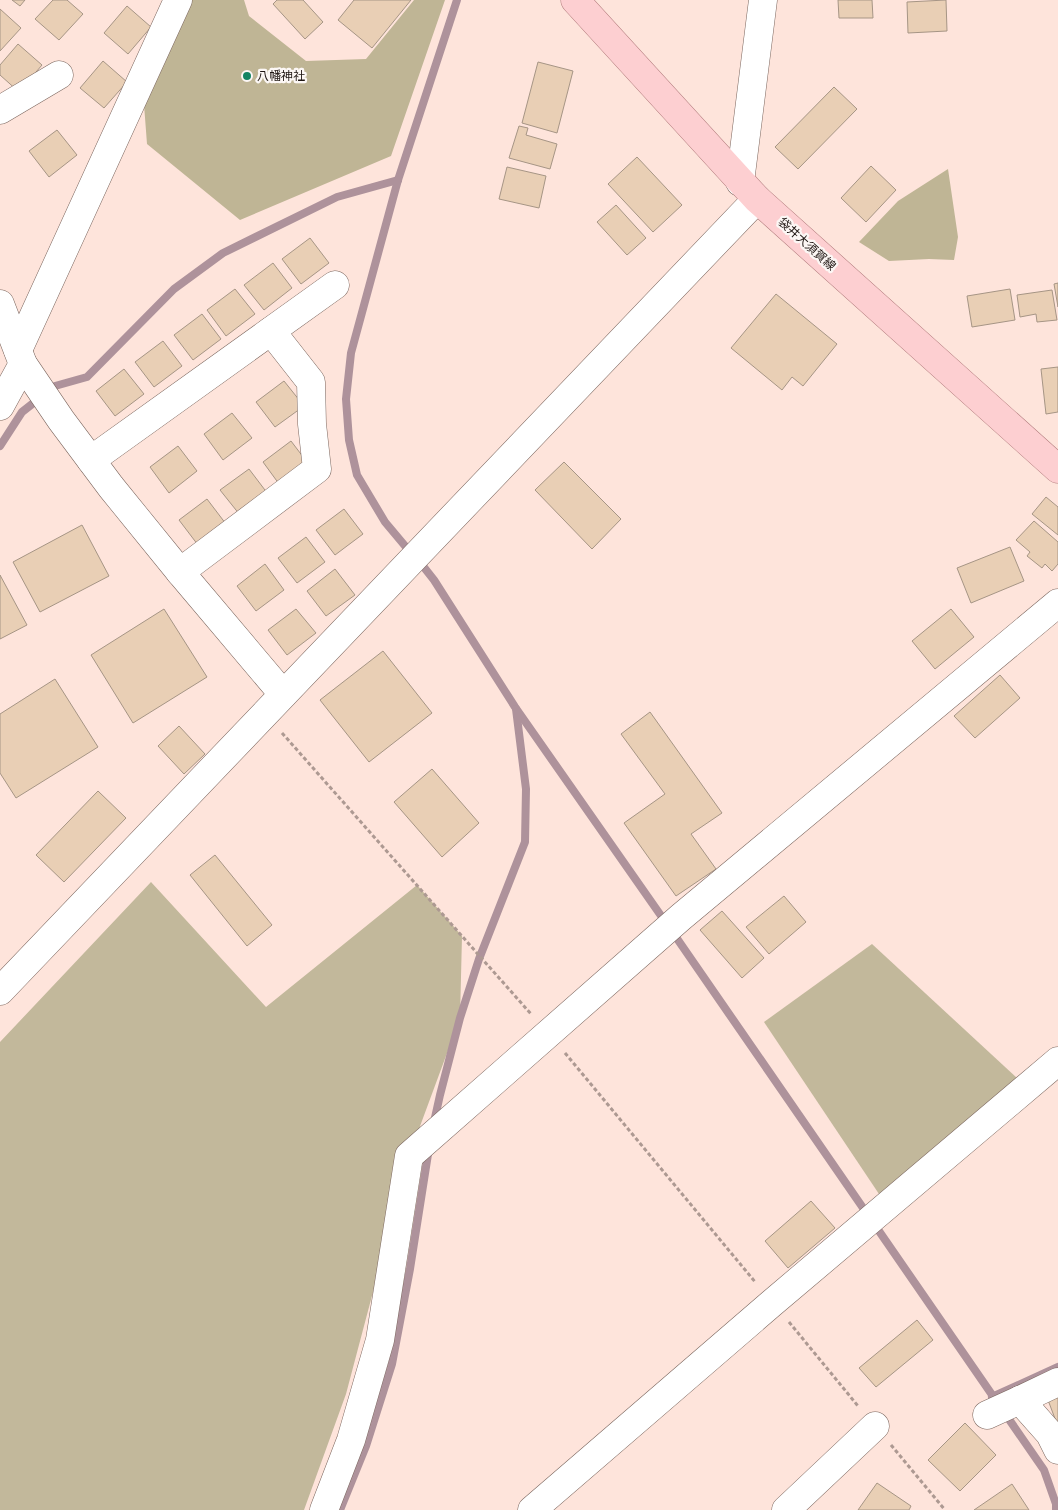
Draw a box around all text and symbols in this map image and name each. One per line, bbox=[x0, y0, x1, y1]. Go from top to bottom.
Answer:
place label: 八幡神社 bbox=[257, 69, 305, 83]
marker: 八幡神社 bbox=[241, 70, 253, 82]
street label: 袋井大須賀線 bbox=[775, 214, 838, 273]

